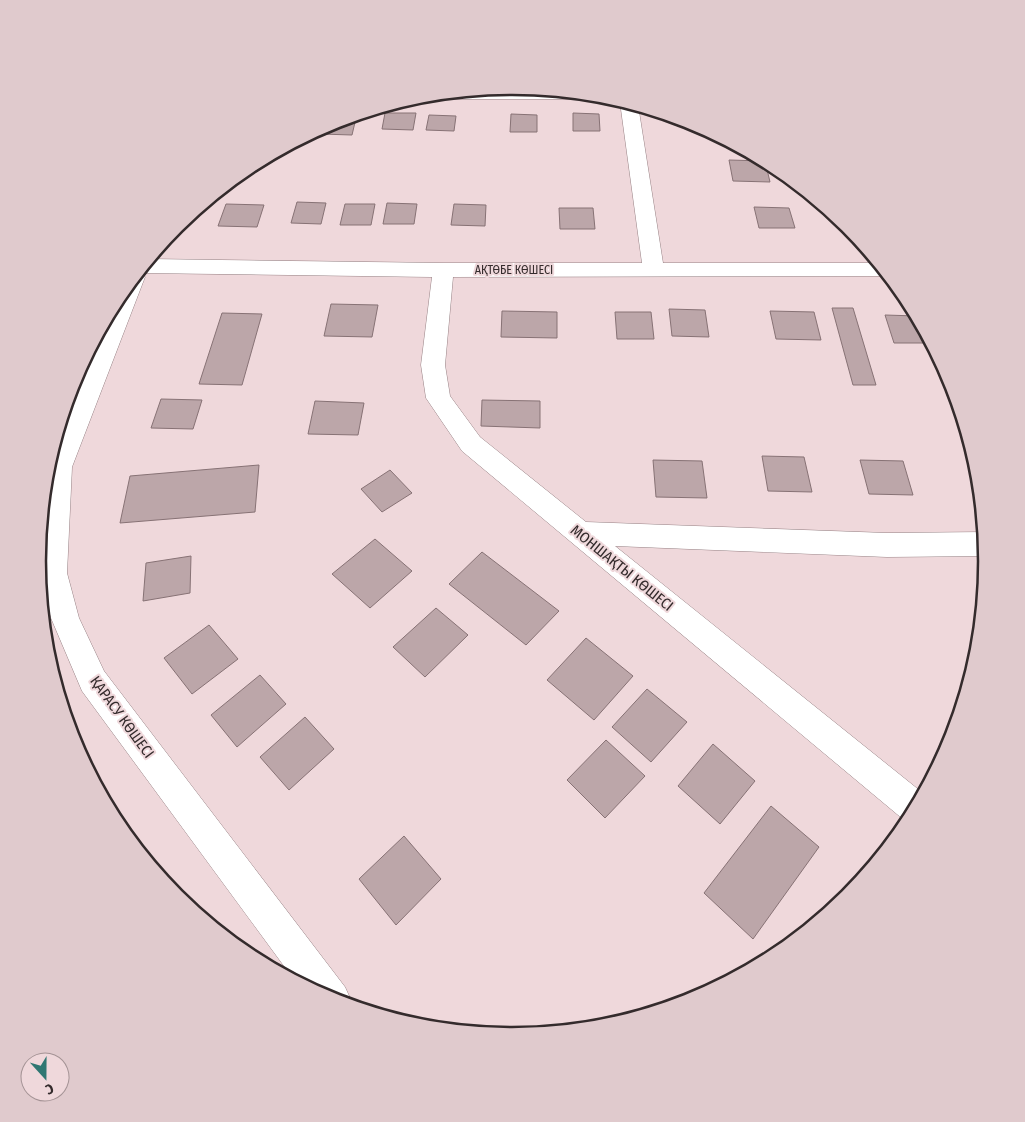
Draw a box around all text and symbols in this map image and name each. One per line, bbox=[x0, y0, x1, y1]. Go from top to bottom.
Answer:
street label: АҚТӨБЕ КӨШЕСІ bbox=[475, 263, 553, 277]
street label: МОНШАҚТЫ КӨШЕСІ bbox=[567, 521, 677, 615]
street label: ҚАРАСУ КӨШЕСІ bbox=[86, 673, 158, 761]
north arrow bbox=[20, 1052, 70, 1102]
text: С bbox=[42, 1079, 56, 1098]

